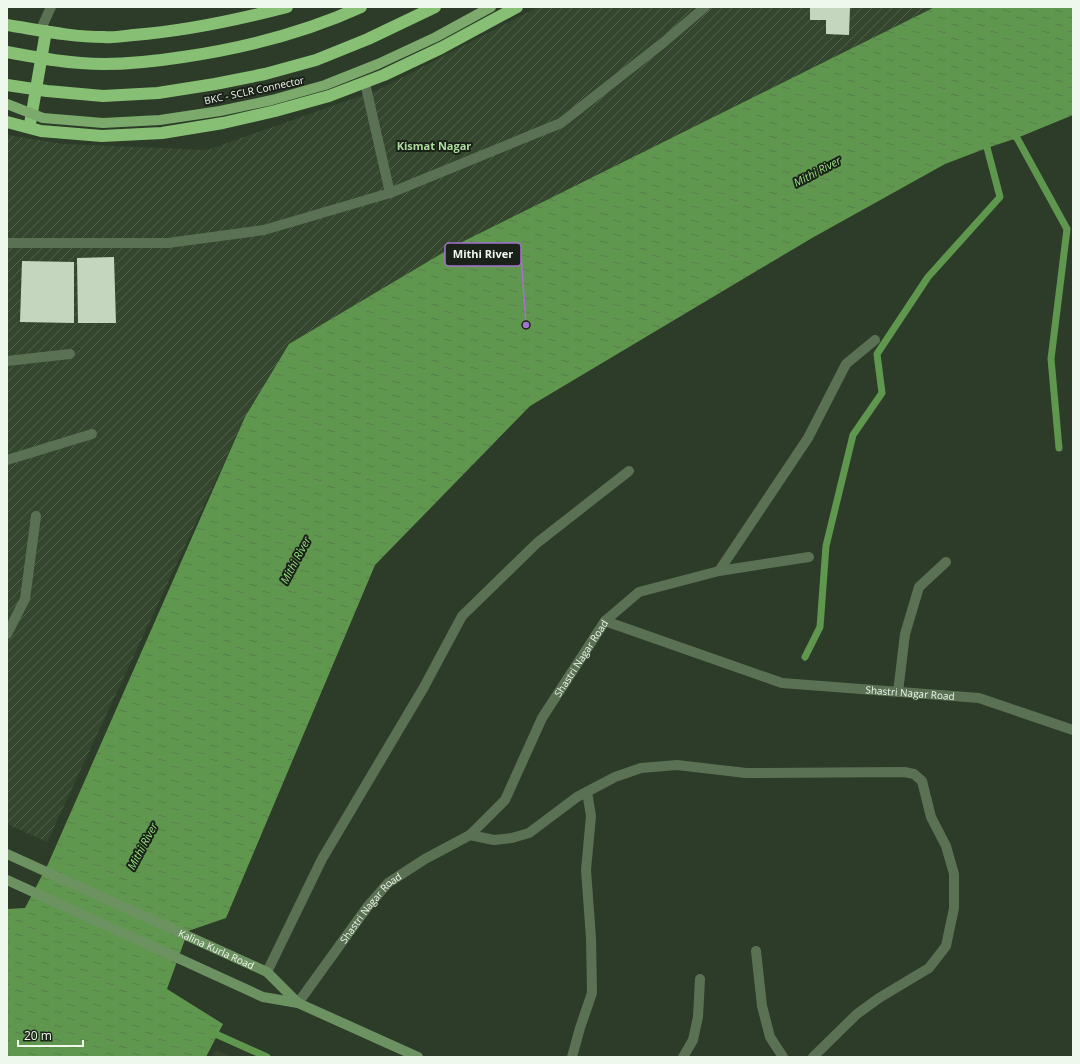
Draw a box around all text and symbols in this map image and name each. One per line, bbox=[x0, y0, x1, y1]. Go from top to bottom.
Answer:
street label: BKC - SCLR Connector bbox=[203, 73, 305, 107]
district label: Kismat Nagar bbox=[397, 138, 471, 153]
water label: Mithi River bbox=[791, 152, 844, 190]
callout: Mithi River bbox=[445, 243, 521, 266]
text: Mithi River bbox=[453, 246, 513, 261]
water label: Mithi River bbox=[276, 533, 314, 586]
street label: Shastri Nagar Road bbox=[551, 617, 611, 699]
street label: Shastri Nagar Road bbox=[865, 682, 955, 703]
water label: Mithi River bbox=[123, 819, 161, 872]
street label: Shastri Nagar Road bbox=[336, 869, 404, 946]
street label: Kalina Kurla Road bbox=[176, 926, 257, 972]
scale bar bbox=[18, 1022, 83, 1048]
text: 20 m bbox=[24, 1027, 52, 1044]

